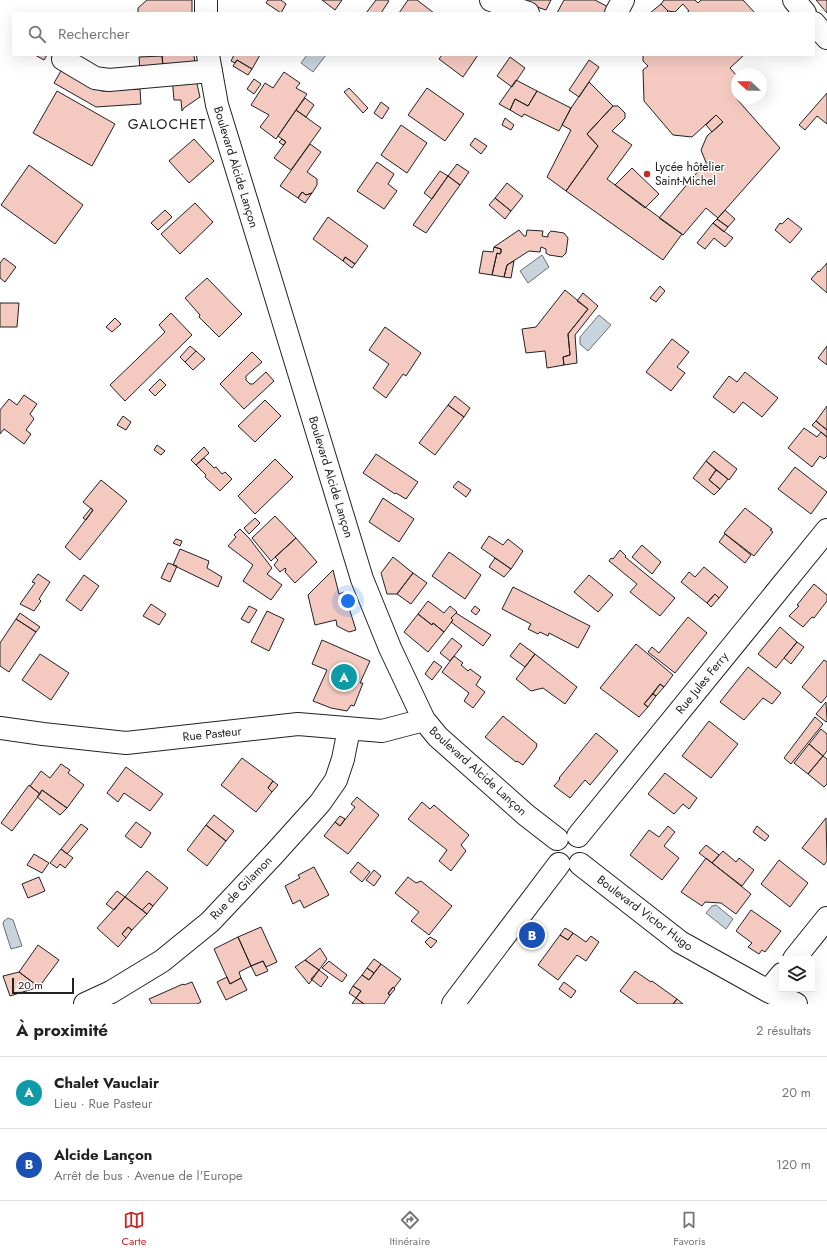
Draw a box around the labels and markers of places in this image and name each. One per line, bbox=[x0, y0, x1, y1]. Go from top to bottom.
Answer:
place label: Lycée hôtelier Saint-Michel bbox=[655, 158, 726, 190]
marker: Lycée hôtelier Saint-Michel bbox=[642, 169, 652, 179]
pin: A bbox=[331, 662, 357, 692]
pin: B bbox=[519, 920, 545, 950]

